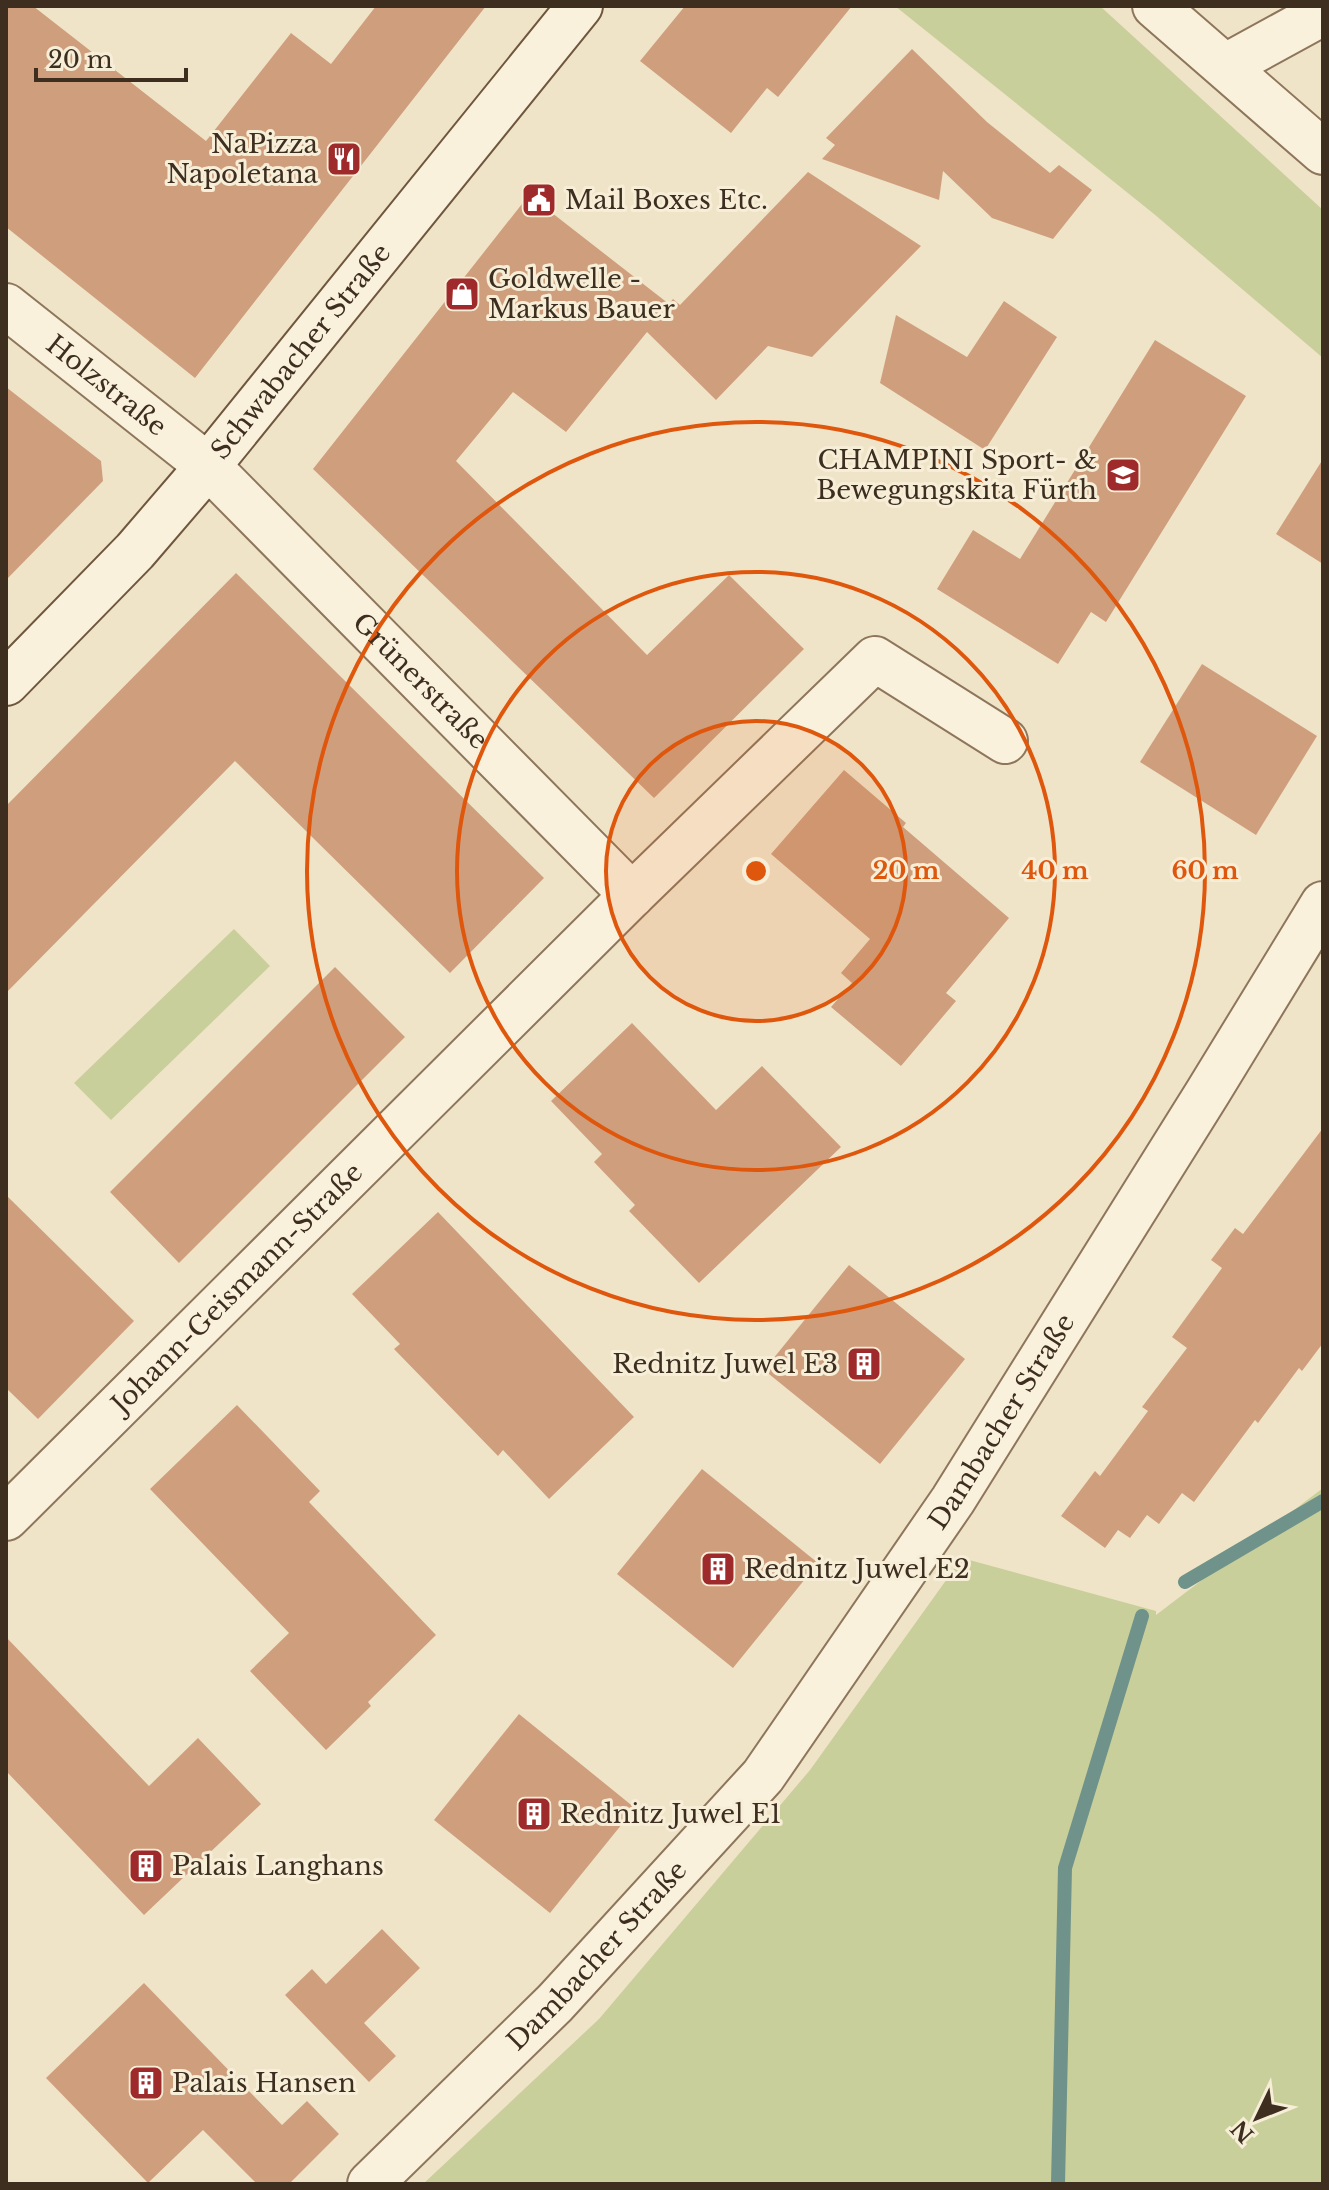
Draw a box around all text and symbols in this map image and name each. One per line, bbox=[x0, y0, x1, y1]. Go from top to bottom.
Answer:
scale bar bbox=[36, 32, 186, 82]
text: 20 m bbox=[48, 45, 113, 74]
place label: NaPizza Napoletana bbox=[167, 128, 319, 190]
restaurant icon: NaPizza Napoletana bbox=[325, 140, 363, 178]
public building icon: Mail Boxes Etc. bbox=[520, 181, 558, 219]
place label: Mail Boxes Etc. bbox=[565, 184, 768, 216]
street label: Schwabacher Straße bbox=[204, 237, 397, 466]
place label: Goldwelle - Markus Bauer bbox=[488, 263, 676, 325]
shop icon: Goldwelle - Markus Bauer bbox=[443, 275, 481, 313]
street label: Holzstraße bbox=[40, 328, 173, 443]
place label: CHAMPINI Sport- & Bewegungskita Fürth bbox=[816, 444, 1097, 506]
school or university icon: CHAMPINI Sport- & Bewegungskita Fürth bbox=[1104, 456, 1142, 494]
street label: Grünerstraße bbox=[346, 606, 495, 756]
text: 20 m bbox=[873, 856, 940, 885]
text: 40 m bbox=[1022, 856, 1089, 885]
text: 60 m bbox=[1171, 856, 1239, 885]
centre of rings bbox=[742, 857, 770, 885]
street label: Johann-Geismann-Straße bbox=[103, 1156, 369, 1422]
street label: Dambacher Straße bbox=[922, 1308, 1081, 1535]
building icon: Rednitz Juwel E3 bbox=[845, 1345, 883, 1383]
place label: Rednitz Juwel E3 bbox=[612, 1348, 838, 1380]
building icon: Rednitz Juwel E2 bbox=[699, 1550, 737, 1588]
place label: Rednitz Juwel E2 bbox=[744, 1553, 970, 1585]
building icon: Rednitz Juwel E1 bbox=[515, 1795, 553, 1833]
place label: Rednitz Juwel E1 bbox=[560, 1798, 781, 1830]
building icon: Palais Langhans bbox=[127, 1847, 165, 1885]
place label: Palais Langhans bbox=[172, 1850, 384, 1882]
street label: Dambacher Straße bbox=[500, 1854, 693, 2057]
building icon: Palais Hansen bbox=[127, 2064, 165, 2102]
place label: Palais Hansen bbox=[172, 2067, 356, 2099]
north arrow bbox=[1217, 2078, 1297, 2158]
text: N bbox=[1226, 2114, 1260, 2148]

